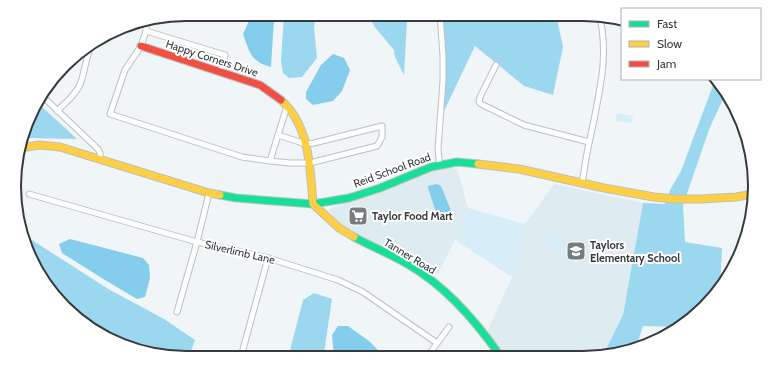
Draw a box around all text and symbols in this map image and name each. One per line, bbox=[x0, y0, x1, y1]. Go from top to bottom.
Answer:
legend bbox=[621, 8, 761, 80]
text: Fast bbox=[657, 16, 677, 31]
street label: Happy Corners Drive bbox=[164, 36, 260, 80]
text: Slow bbox=[657, 36, 682, 51]
text: Jam bbox=[656, 56, 676, 71]
street label: Reid School Road bbox=[351, 150, 433, 190]
supermarket icon: Taylor Food Mart bbox=[347, 205, 369, 227]
place label: Taylor Food Mart bbox=[372, 209, 453, 223]
street label: Tanner Road bbox=[381, 235, 439, 277]
street label: Silverlimb Lane bbox=[204, 237, 277, 267]
place label: Taylors Elementary School bbox=[590, 238, 680, 265]
school or university icon: Taylors Elementary School bbox=[565, 240, 587, 262]

